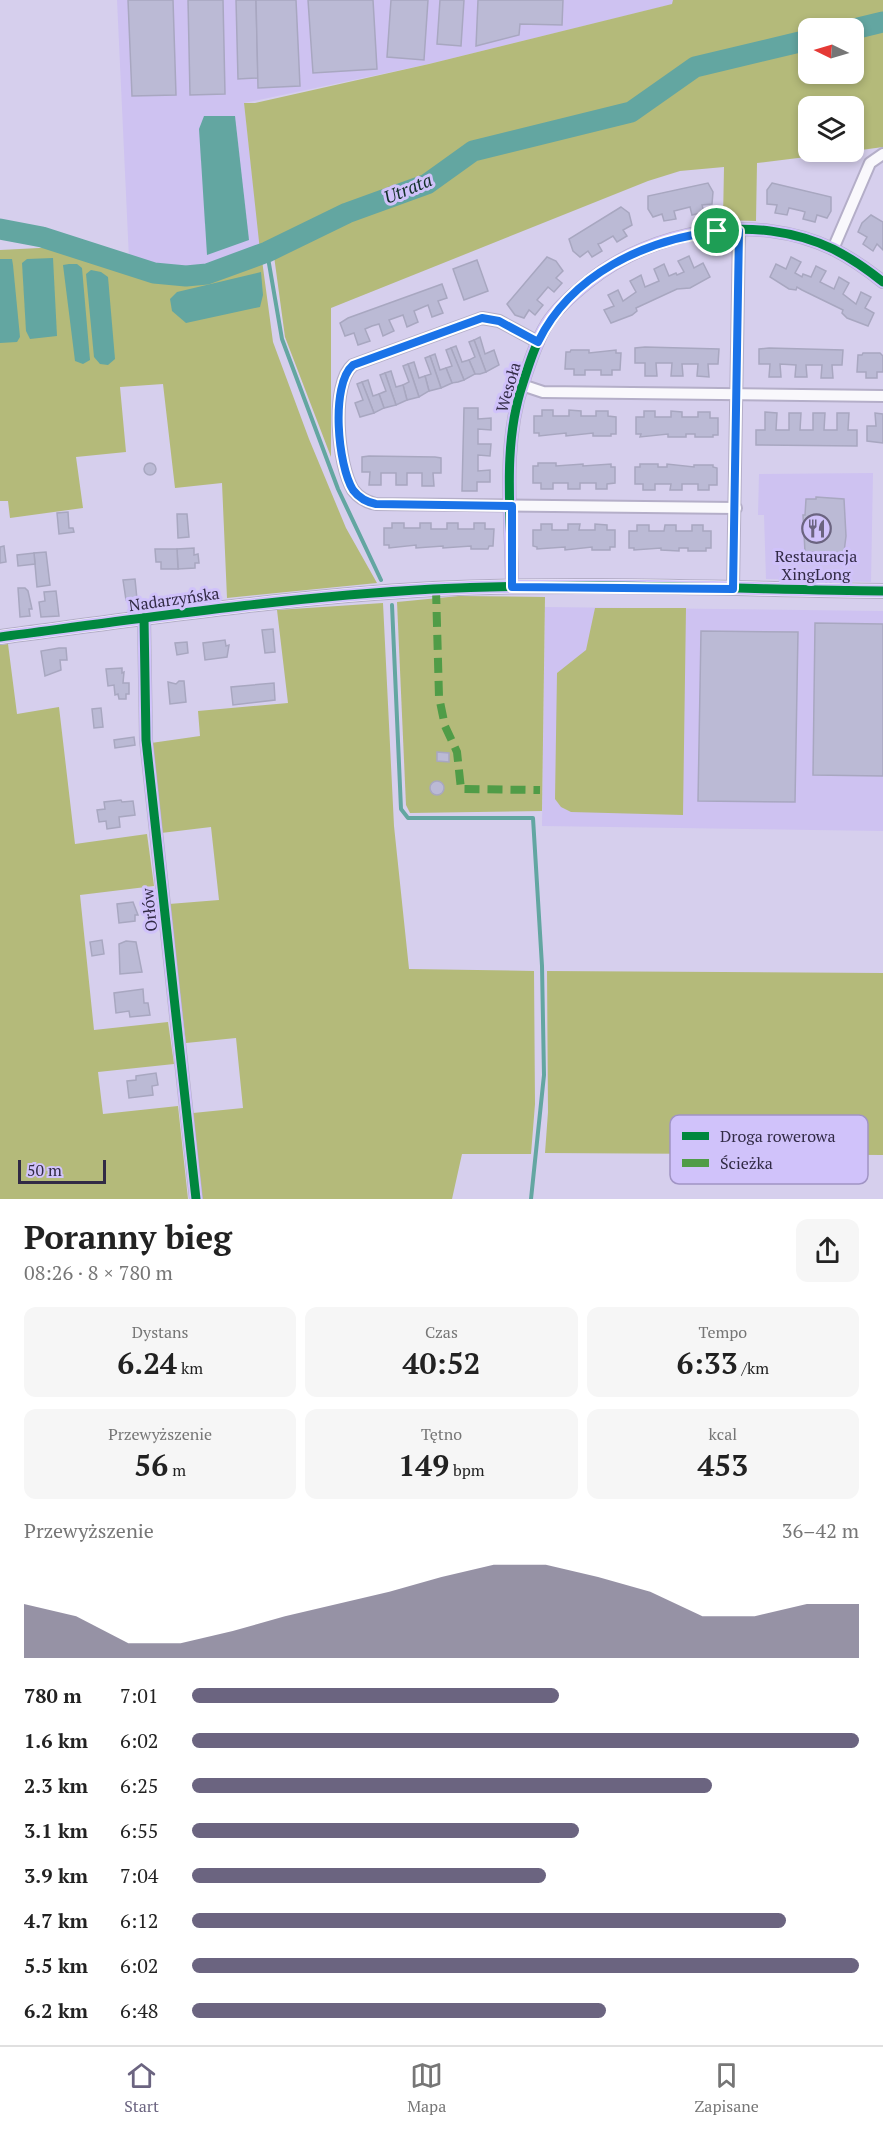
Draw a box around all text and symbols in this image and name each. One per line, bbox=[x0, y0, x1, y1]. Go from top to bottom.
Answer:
north arrow bbox=[798, 18, 864, 84]
map controls bbox=[798, 18, 864, 162]
button: layers bbox=[798, 96, 864, 162]
water label: Utrata bbox=[380, 167, 435, 209]
pin bbox=[691, 205, 742, 256]
icon: arrive bbox=[700, 214, 733, 247]
street label: Wesoła bbox=[490, 359, 526, 415]
restaurant icon: Restauracja XingLong bbox=[800, 512, 832, 544]
place label: Restauracja XingLong bbox=[775, 545, 857, 585]
street label: Nadarzyńska bbox=[127, 582, 221, 616]
street label: Orłów bbox=[136, 887, 162, 933]
legend bbox=[670, 1115, 868, 1184]
text: Droga rowerowa bbox=[720, 1125, 836, 1147]
text: Ścieżka bbox=[720, 1152, 773, 1174]
scale bar bbox=[18, 1157, 106, 1184]
text: 50 m bbox=[27, 1159, 62, 1181]
text: Poranny bieg bbox=[24, 1215, 232, 1258]
button: share bbox=[796, 1219, 859, 1282]
text: 08:26 · 8 × 780 m bbox=[24, 1259, 173, 1286]
text: Dystans bbox=[132, 1321, 189, 1343]
text: Czas bbox=[425, 1321, 458, 1343]
text: Tempo bbox=[699, 1321, 747, 1343]
text: 6.24 bbox=[117, 1343, 177, 1383]
text: 40:52 bbox=[402, 1343, 481, 1383]
text: 6:33 bbox=[677, 1343, 738, 1383]
text: km bbox=[177, 1357, 203, 1379]
text: /km bbox=[738, 1357, 769, 1379]
text: Przewyższenie bbox=[108, 1423, 212, 1445]
text: Tętno bbox=[421, 1423, 462, 1445]
text: kcal bbox=[709, 1423, 737, 1445]
text: 56 bbox=[134, 1445, 168, 1485]
text: 149 bbox=[398, 1445, 449, 1485]
text: 453 bbox=[697, 1445, 748, 1485]
text: m bbox=[168, 1459, 186, 1481]
text: bpm bbox=[449, 1459, 485, 1481]
text: Przewyższenie bbox=[24, 1517, 154, 1544]
text: 36–42 m bbox=[782, 1517, 859, 1544]
text: 780 m bbox=[24, 1682, 82, 1709]
text: 7:01 bbox=[120, 1682, 159, 1709]
text: 1.6 km bbox=[24, 1727, 88, 1754]
text: 6:02 bbox=[120, 1727, 159, 1754]
text: 2.3 km bbox=[24, 1772, 88, 1799]
text: 6:25 bbox=[120, 1772, 159, 1799]
text: 3.1 km bbox=[24, 1817, 88, 1844]
text: 6:55 bbox=[120, 1817, 159, 1844]
text: 3.9 km bbox=[24, 1862, 88, 1889]
text: 7:04 bbox=[120, 1862, 159, 1889]
text: 4.7 km bbox=[24, 1907, 88, 1934]
text: 6:12 bbox=[120, 1907, 159, 1934]
text: 5.5 km bbox=[24, 1952, 88, 1979]
text: 6:02 bbox=[120, 1952, 159, 1979]
text: 6.2 km bbox=[24, 1997, 88, 2024]
text: 6:48 bbox=[120, 1997, 159, 2024]
tab: Start bbox=[124, 2059, 159, 2117]
tab: Mapa bbox=[407, 2059, 446, 2117]
tab: Zapisane bbox=[695, 2059, 759, 2117]

